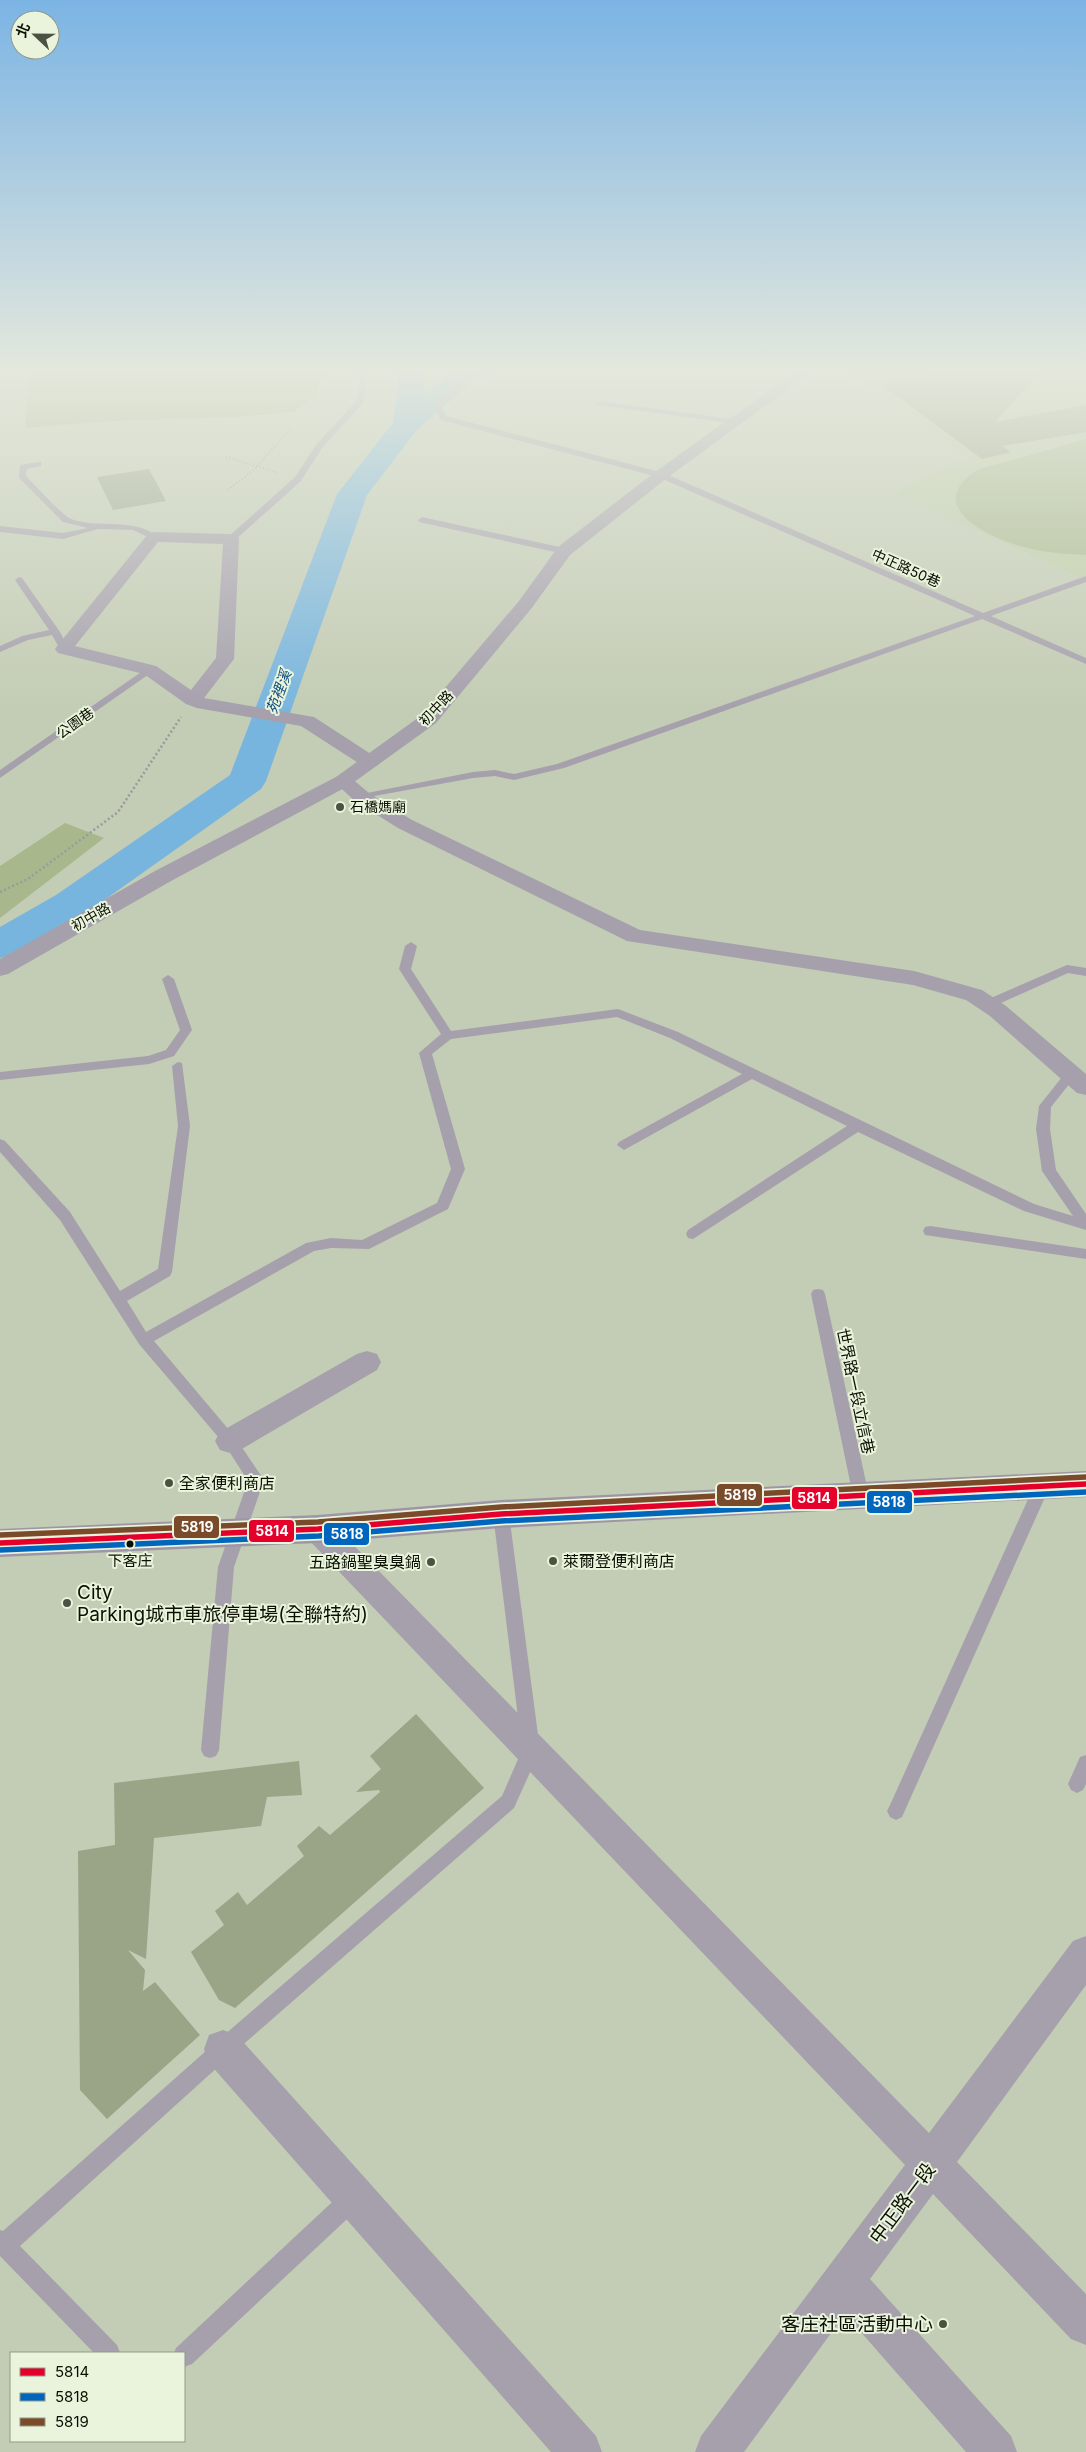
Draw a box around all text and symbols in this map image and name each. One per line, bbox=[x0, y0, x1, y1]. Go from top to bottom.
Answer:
north arrow bbox=[10, 10, 60, 60]
text: 北 bbox=[12, 20, 33, 40]
street label: 中正路50巷 bbox=[869, 545, 943, 590]
water label: 苑裡溪 bbox=[262, 666, 296, 716]
street label: 初中路 bbox=[415, 687, 456, 729]
street label: 公園巷 bbox=[53, 704, 97, 742]
place label: 石橋媽廟 bbox=[350, 798, 406, 815]
marker: 石橋媽廟 bbox=[334, 801, 346, 813]
street label: 初中路 bbox=[68, 899, 113, 934]
street label: 世界路一段立信巷 bbox=[833, 1326, 879, 1456]
place label: 全家便利商店 bbox=[179, 1473, 275, 1493]
marker: 全家便利商店 bbox=[163, 1477, 175, 1489]
line badge: 5819 bbox=[716, 1483, 763, 1507]
text: 5819 bbox=[723, 1486, 757, 1503]
line badge: 5814 bbox=[791, 1486, 838, 1510]
text: 5814 bbox=[797, 1489, 831, 1506]
line badge: 5818 bbox=[866, 1490, 913, 1514]
text: 5818 bbox=[872, 1493, 906, 1510]
line badge: 5819 bbox=[173, 1515, 220, 1539]
text: 5819 bbox=[180, 1518, 214, 1535]
line badge: 5814 bbox=[248, 1519, 295, 1543]
text: 5814 bbox=[255, 1522, 289, 1539]
line badge: 5818 bbox=[323, 1522, 370, 1546]
text: 5818 bbox=[330, 1525, 364, 1542]
marker: 下客庄 bbox=[125, 1539, 135, 1549]
place label: 下客庄 bbox=[107, 1551, 153, 1570]
place label: 萊爾登便利商店 bbox=[563, 1551, 675, 1571]
place label: 五路鍋聖臭臭鍋 bbox=[309, 1552, 421, 1572]
marker: 萊爾登便利商店 bbox=[547, 1555, 559, 1567]
marker: 五路鍋聖臭臭鍋 bbox=[425, 1556, 437, 1568]
place label: City Parking城市車旅停車場(全聯特約) bbox=[77, 1581, 368, 1626]
marker: City Parking城市車旅停車場(全聯特約) bbox=[61, 1597, 73, 1609]
street label: 中正路一段 bbox=[865, 2158, 940, 2248]
place label: 客庄社區活動中心 bbox=[781, 2313, 933, 2336]
marker: 客庄社區活動中心 bbox=[937, 2318, 949, 2330]
legend bbox=[10, 2352, 185, 2442]
text: 5814 bbox=[55, 2362, 89, 2381]
text: 5818 bbox=[55, 2387, 89, 2406]
text: 5819 bbox=[55, 2412, 89, 2431]

